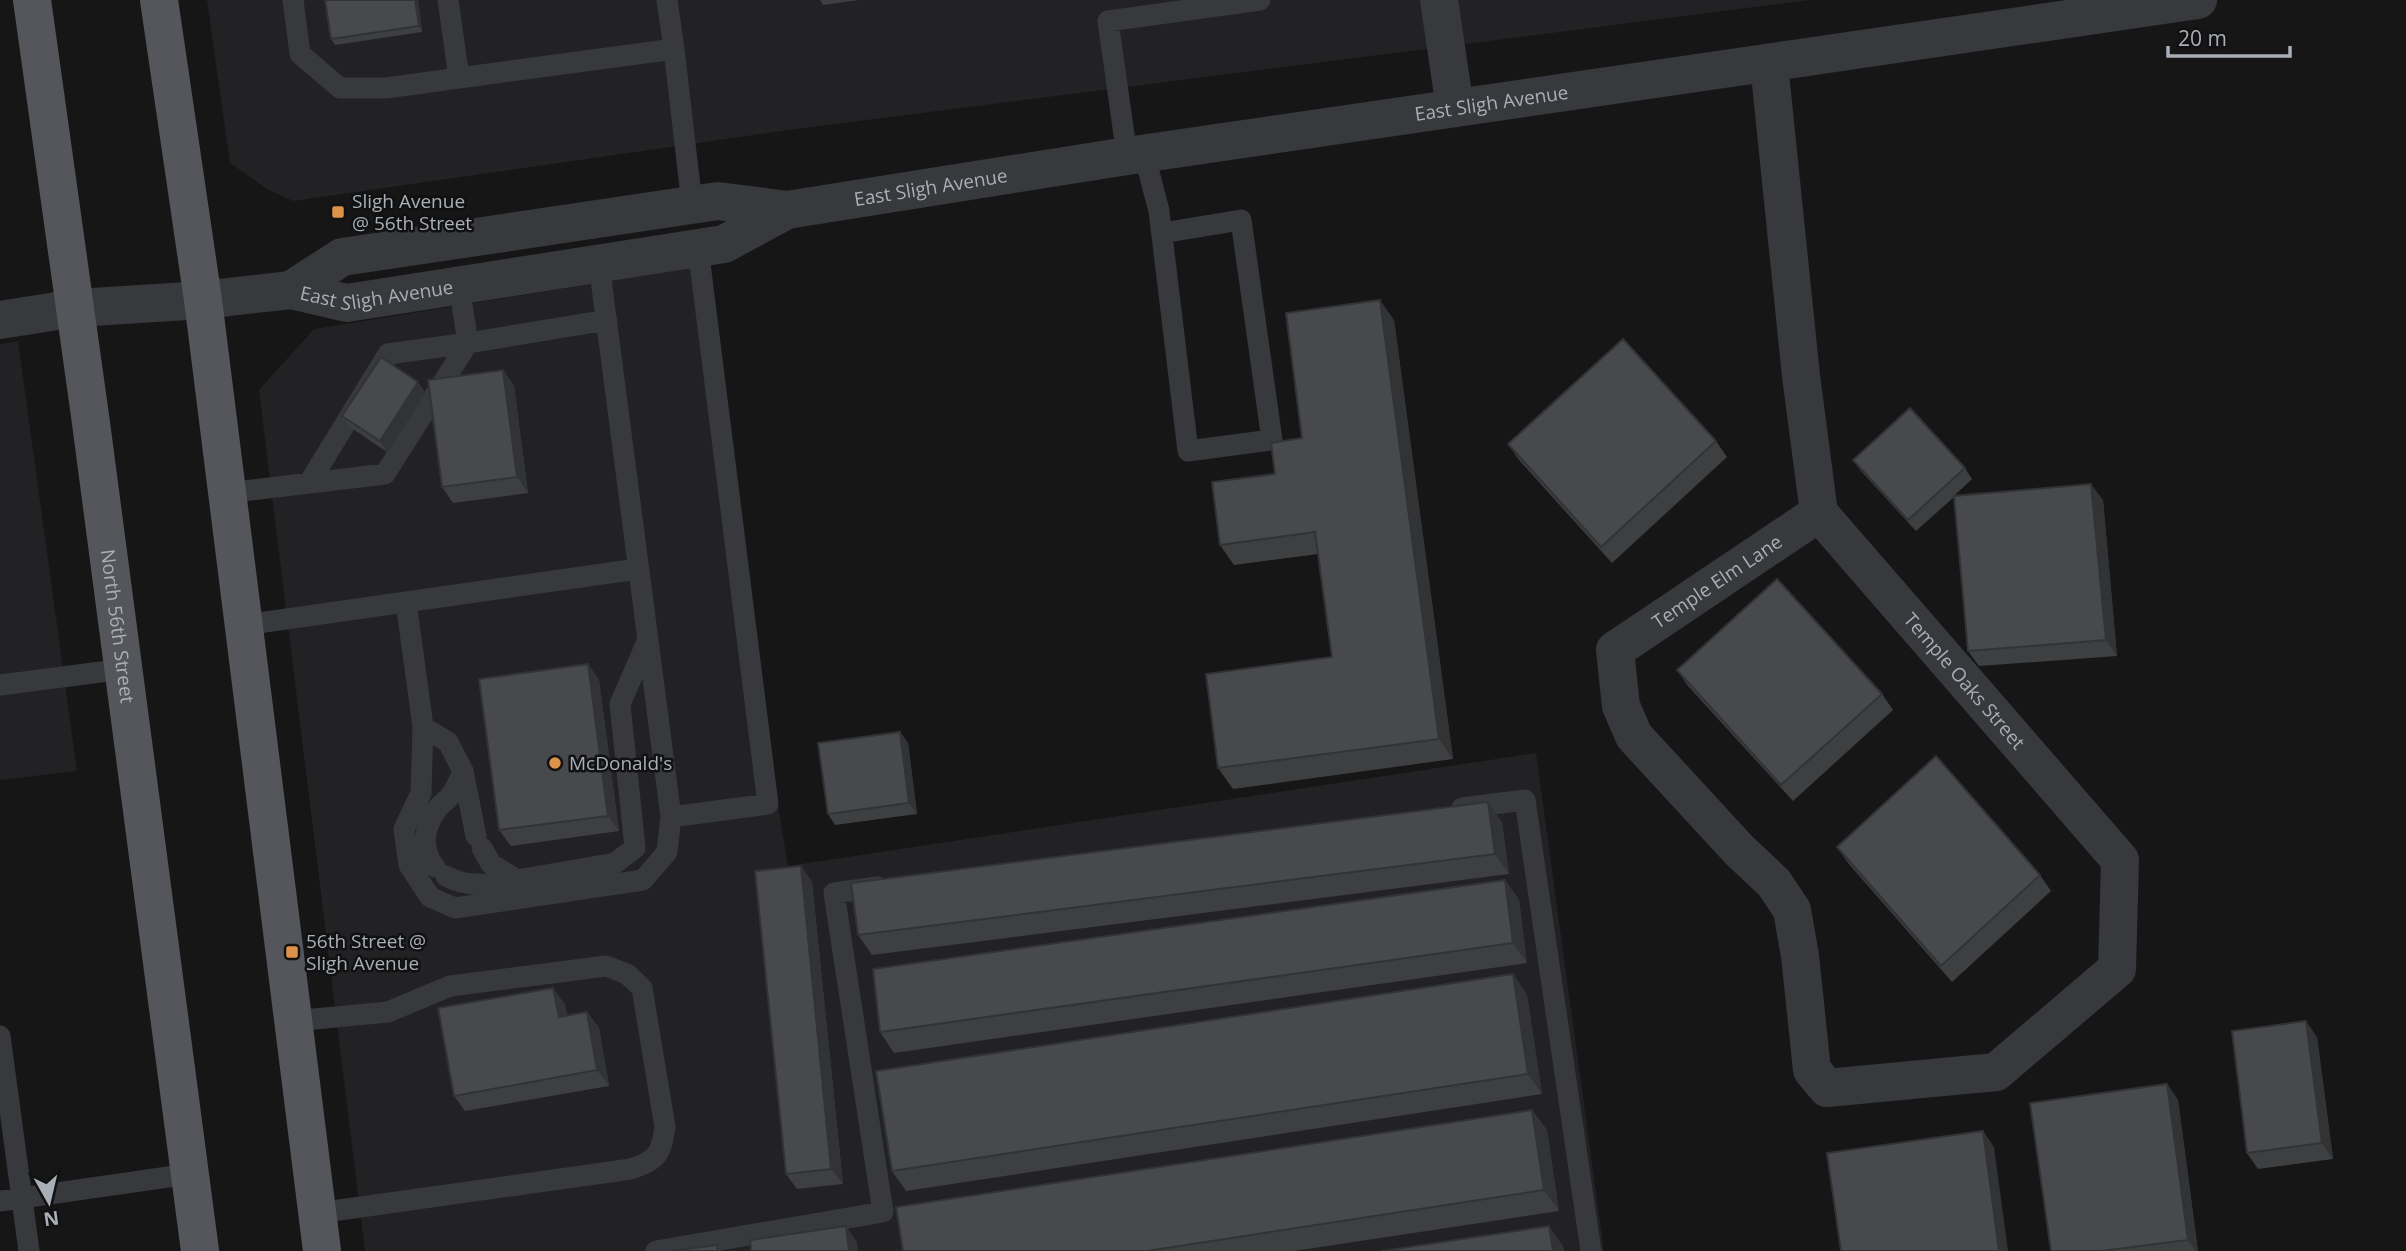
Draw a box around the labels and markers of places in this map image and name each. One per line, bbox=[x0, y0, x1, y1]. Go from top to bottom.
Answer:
place label: Sligh Avenue @ 56th Street bbox=[352, 188, 472, 236]
marker: Sligh Avenue @ 56th Street bbox=[330, 204, 346, 220]
place label: McDonald's bbox=[569, 750, 672, 776]
marker: McDonald's bbox=[547, 755, 563, 771]
place label: 56th Street @ Sligh Avenue bbox=[306, 928, 426, 976]
marker: 56th Street @ Sligh Avenue bbox=[284, 944, 300, 960]

